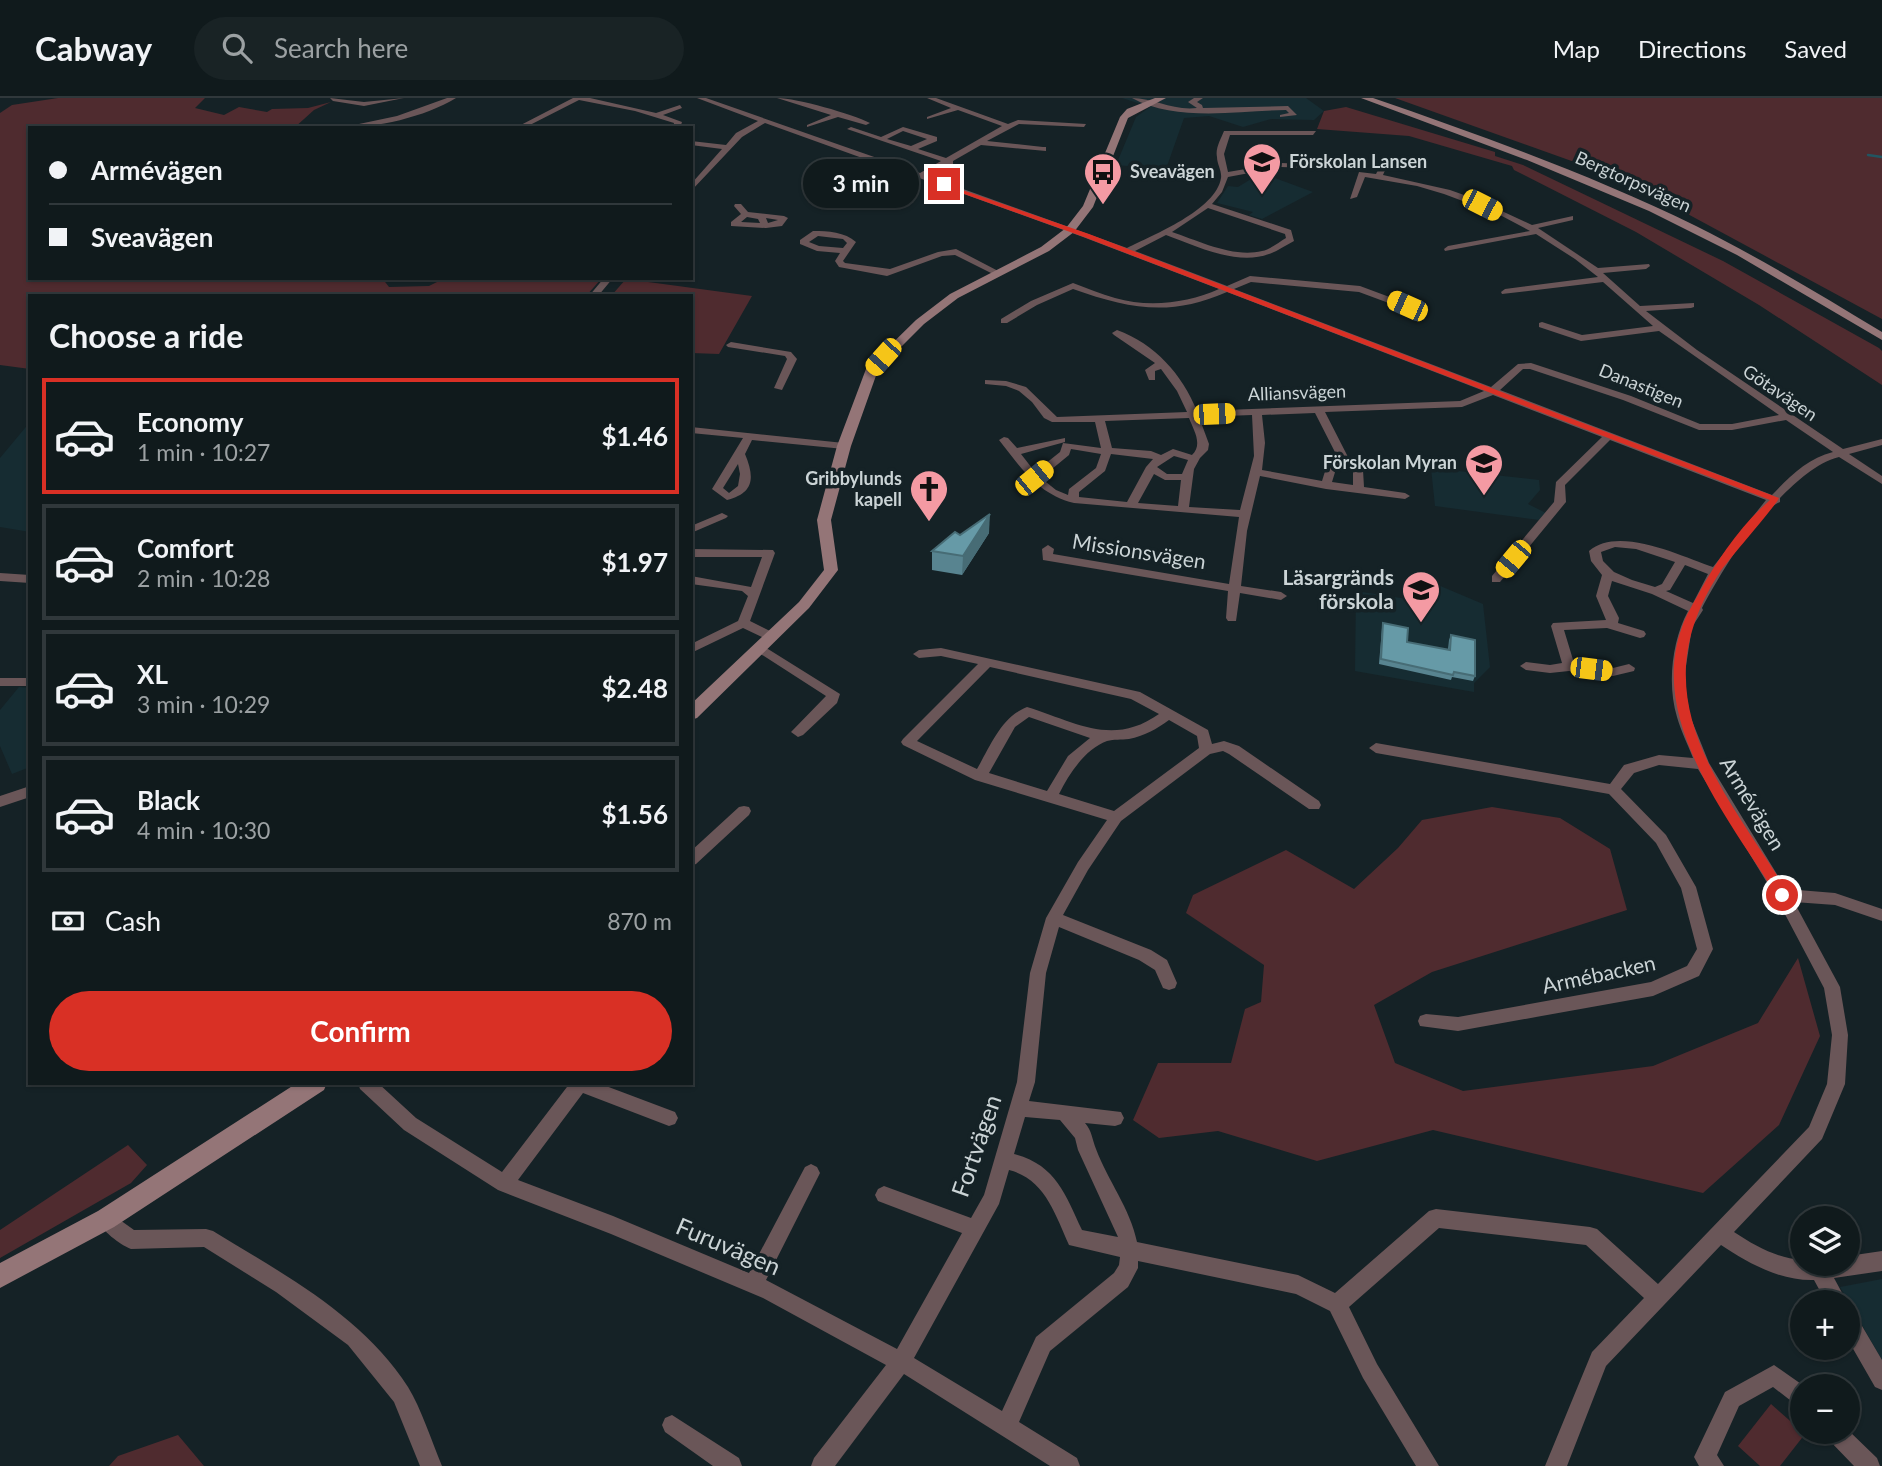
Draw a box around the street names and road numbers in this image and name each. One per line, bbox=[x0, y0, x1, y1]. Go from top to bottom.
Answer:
street label: Bergtorpsvägen bbox=[1572, 146, 1695, 216]
street label: Danastigen bbox=[1596, 358, 1687, 412]
street label: Götavägen bbox=[1739, 359, 1822, 425]
street label: Alliansvägen bbox=[1247, 379, 1347, 405]
street label: Missionsvägen bbox=[1071, 528, 1208, 573]
street label: Armévägen bbox=[1716, 752, 1791, 854]
street label: Armébacken bbox=[1540, 949, 1658, 998]
street label: Fortvägen bbox=[945, 1091, 1007, 1200]
street label: Furuvägen bbox=[672, 1211, 785, 1281]

